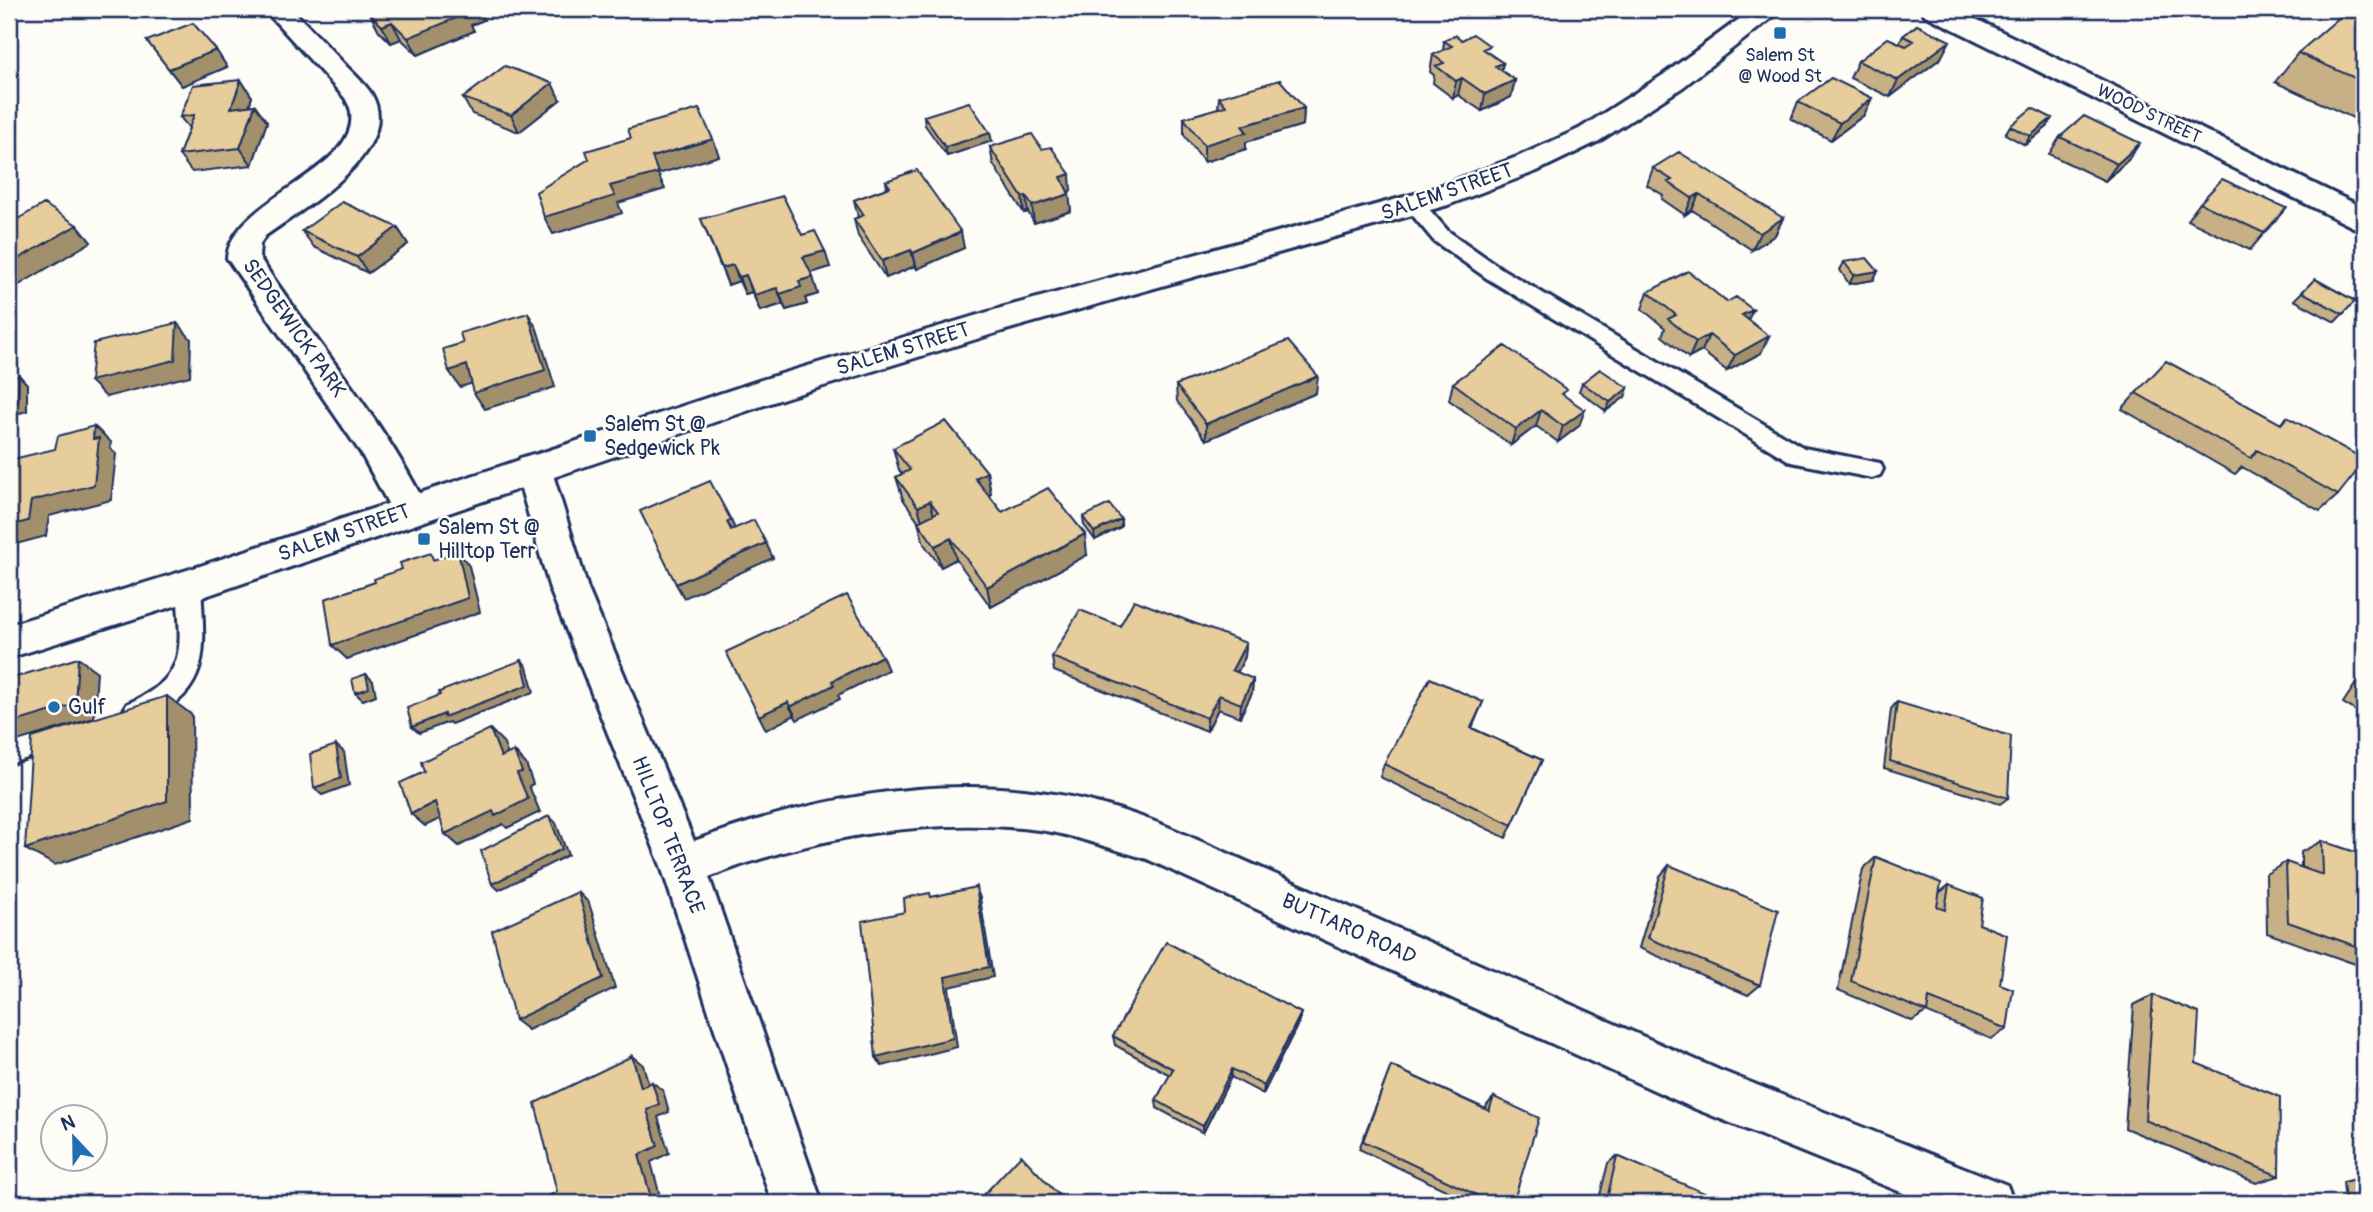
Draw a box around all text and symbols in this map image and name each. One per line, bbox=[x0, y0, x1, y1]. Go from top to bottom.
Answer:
marker: Salem St @ Wood St bbox=[1772, 25, 1788, 41]
place label: Salem St @ Wood St bbox=[1738, 44, 1822, 88]
street label: WOOD STREET bbox=[2093, 79, 2205, 149]
street label: SALEM STREET bbox=[1377, 157, 1517, 227]
street label: SEDGEWICK PARK bbox=[236, 254, 352, 403]
street label: SALEM STREET bbox=[833, 316, 973, 382]
place label: Salem St @ Sedgewick Pk bbox=[604, 411, 720, 462]
marker: Salem St @ Sedgewick Pk bbox=[582, 428, 598, 444]
street label: SALEM STREET bbox=[274, 498, 414, 568]
place label: Salem St @ Hilltop Terr bbox=[438, 514, 540, 565]
marker: Salem St @ Hilltop Terr bbox=[416, 531, 432, 547]
place label: Gulf bbox=[68, 694, 106, 721]
marker: Gulf bbox=[46, 699, 62, 715]
street label: HILLTOP TERRACE bbox=[626, 752, 711, 918]
street label: BUTTARO ROAD bbox=[1278, 887, 1420, 971]
north arrow bbox=[38, 1104, 108, 1174]
text: N bbox=[58, 1110, 79, 1137]

